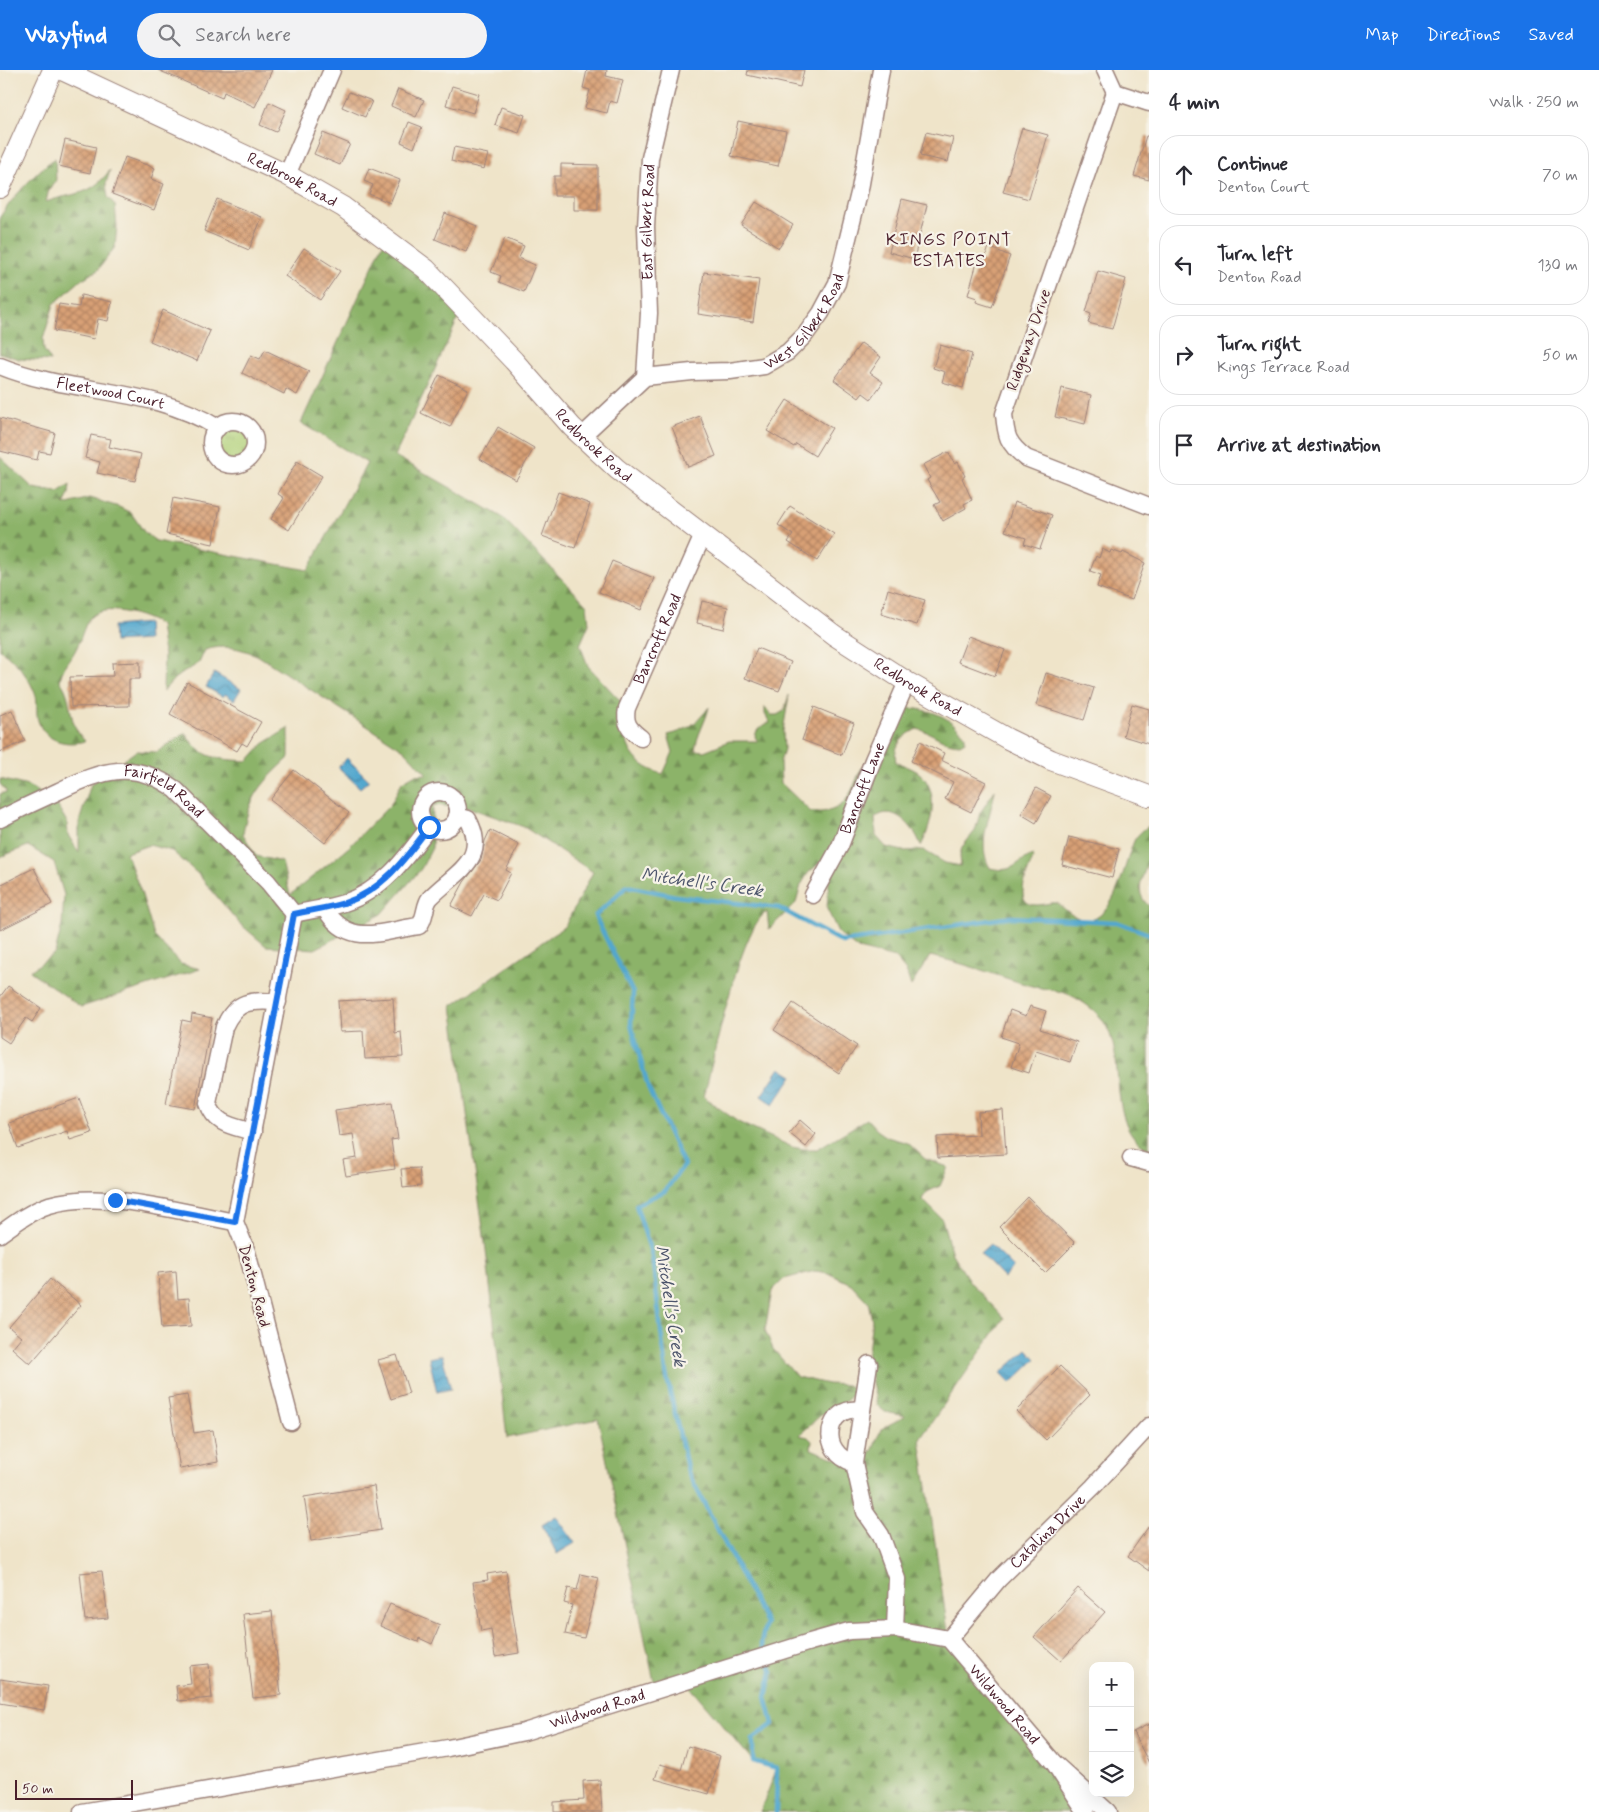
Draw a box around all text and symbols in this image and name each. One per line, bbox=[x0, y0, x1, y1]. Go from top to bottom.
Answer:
search box bbox=[137, 13, 487, 58]
text: Wayfind bbox=[25, 20, 107, 51]
icon: search bbox=[155, 21, 183, 49]
text: Search here bbox=[195, 23, 291, 48]
text: Map bbox=[1366, 23, 1399, 47]
text: Directions bbox=[1427, 23, 1501, 47]
text: Saved bbox=[1529, 23, 1574, 47]
text: 4 min bbox=[1169, 89, 1220, 117]
text: Walk · 250 m bbox=[1489, 92, 1579, 113]
street label: Redbrook Road bbox=[244, 147, 341, 212]
text: Continue bbox=[1217, 152, 1288, 177]
icon: ahead bbox=[1170, 161, 1198, 189]
street label: East Gilbert Road bbox=[635, 164, 660, 281]
text: 70 m bbox=[1542, 165, 1578, 186]
text: Denton Court bbox=[1217, 177, 1310, 198]
district label: KINGS POINT ESTATES bbox=[886, 228, 1012, 273]
text: Turn left bbox=[1217, 242, 1293, 267]
icon: left bbox=[1170, 251, 1198, 279]
text: 130 m bbox=[1537, 255, 1578, 276]
text: Denton Road bbox=[1217, 267, 1302, 288]
street label: West Gilbert Road bbox=[760, 272, 849, 374]
street label: Ridgeway Drive bbox=[1002, 286, 1057, 394]
text: Turn right bbox=[1217, 332, 1301, 357]
icon: right bbox=[1170, 341, 1198, 369]
text: 50 m bbox=[1542, 345, 1578, 366]
text: Kings Terrace Road bbox=[1217, 357, 1350, 378]
street label: Fleetwood Court bbox=[55, 372, 167, 414]
street label: Redbrook Road bbox=[550, 404, 637, 487]
icon: arrive bbox=[1170, 431, 1198, 459]
text: Arrive at destination bbox=[1217, 433, 1381, 458]
street label: Bancroft Road bbox=[628, 591, 686, 687]
street label: Redbrook Road bbox=[869, 653, 966, 721]
street label: Bancroft Lane bbox=[835, 739, 890, 837]
street label: Fairfield Road bbox=[124, 760, 209, 823]
route start bbox=[418, 816, 441, 839]
water label: Mitchell's Creek bbox=[640, 863, 765, 904]
route end bbox=[104, 1189, 127, 1212]
street label: Denton Road bbox=[233, 1242, 275, 1330]
water label: Mitchell's Creek bbox=[649, 1244, 692, 1369]
street label: Catalina Drive bbox=[1005, 1489, 1090, 1574]
street label: Wildwood Road bbox=[964, 1660, 1044, 1749]
map controls bbox=[1089, 1662, 1134, 1797]
button: + bbox=[1089, 1662, 1134, 1707]
street label: Wildwood Road bbox=[547, 1684, 648, 1734]
button: − bbox=[1089, 1707, 1134, 1752]
button: layers bbox=[1089, 1752, 1134, 1797]
scale bar bbox=[15, 1777, 132, 1800]
text: 50 m bbox=[22, 1780, 53, 1798]

